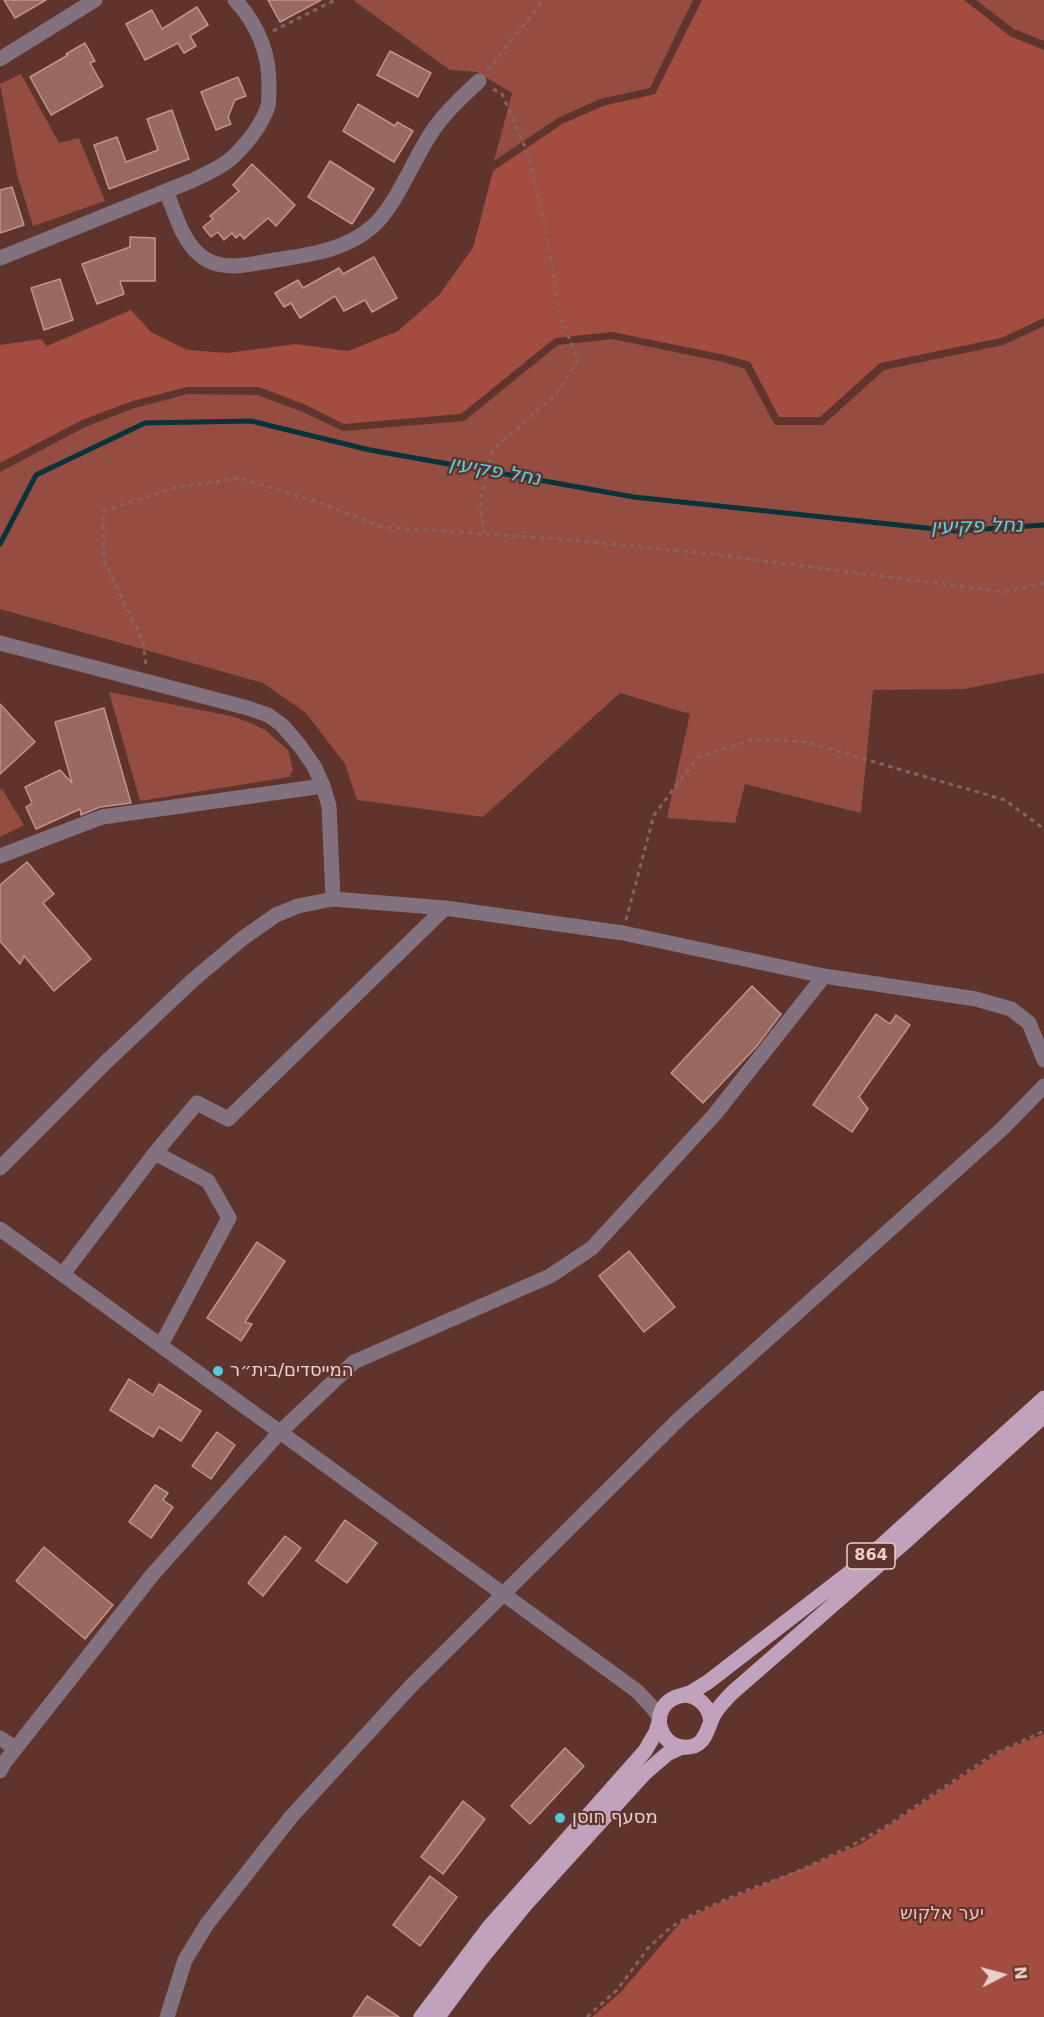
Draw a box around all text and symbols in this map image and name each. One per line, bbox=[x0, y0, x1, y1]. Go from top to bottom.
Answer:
water label: נחל פקיעין bbox=[447, 452, 543, 492]
water label: נחל פקיעין bbox=[931, 514, 1023, 540]
place label: המייסדים/בית״ר bbox=[230, 1360, 354, 1382]
marker: המייסדים/בית״ר bbox=[211, 1364, 225, 1378]
road number: 864 bbox=[847, 1543, 895, 1569]
place label: מסעף חוסן bbox=[572, 1807, 658, 1829]
marker: מסעף חוסן bbox=[553, 1811, 567, 1825]
park label: יער אלקוש bbox=[900, 1903, 984, 1925]
north arrow bbox=[972, 1945, 1032, 2005]
text: N bbox=[1010, 1965, 1031, 1981]

